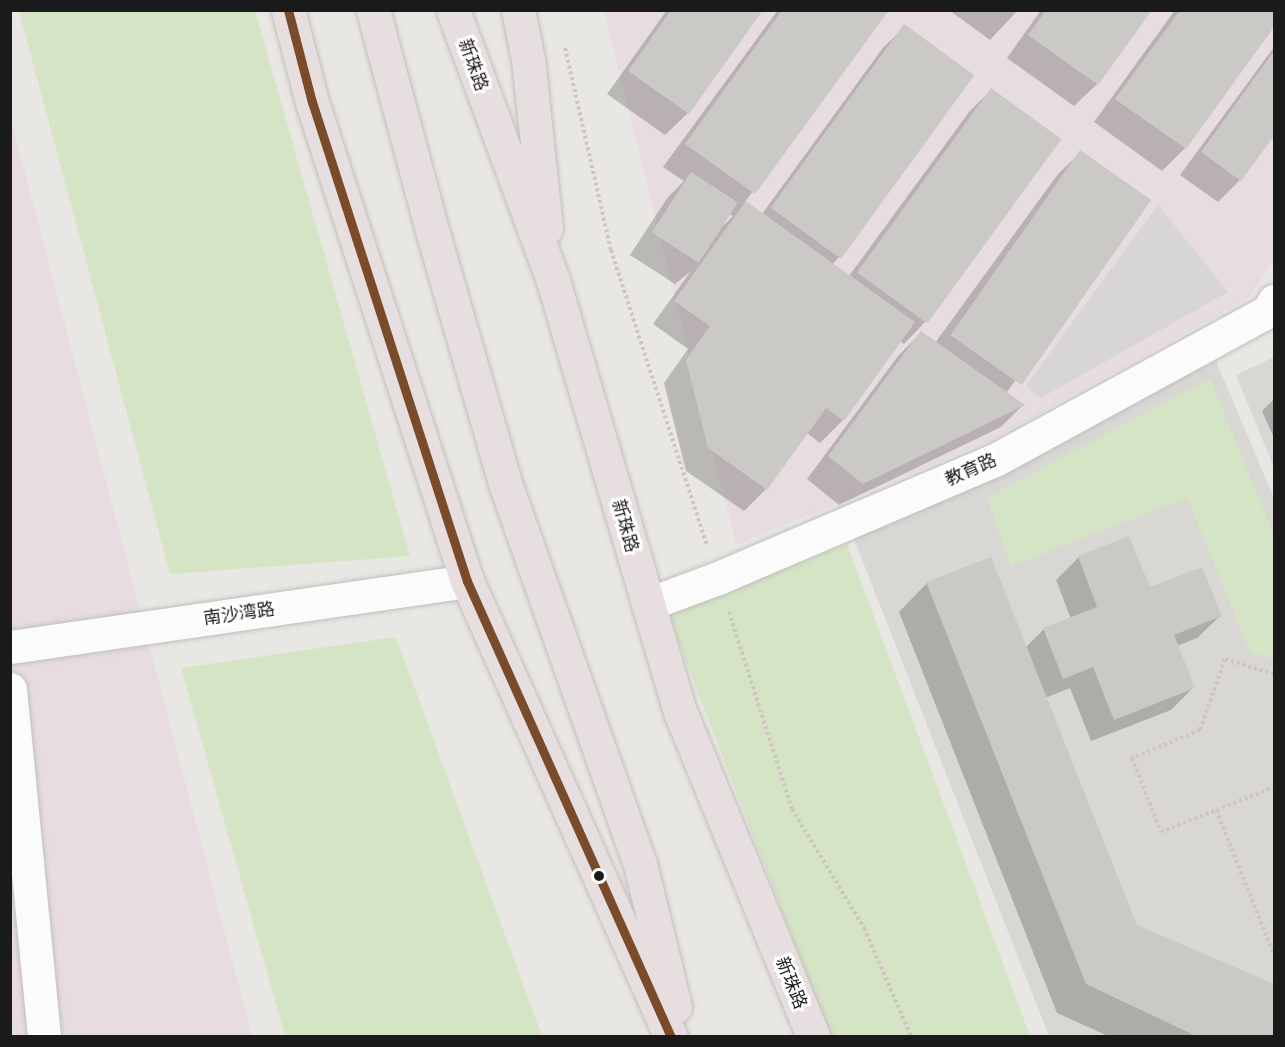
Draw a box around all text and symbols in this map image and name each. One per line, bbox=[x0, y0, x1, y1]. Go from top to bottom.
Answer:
street label: 新珠路 bbox=[454, 36, 492, 94]
street label: 教育路 bbox=[942, 449, 1000, 491]
street label: 新珠路 bbox=[607, 497, 643, 555]
street label: 南沙湾路 bbox=[202, 598, 276, 630]
unlabelled marker bbox=[593, 870, 605, 882]
street label: 新珠路 bbox=[771, 954, 811, 1012]

